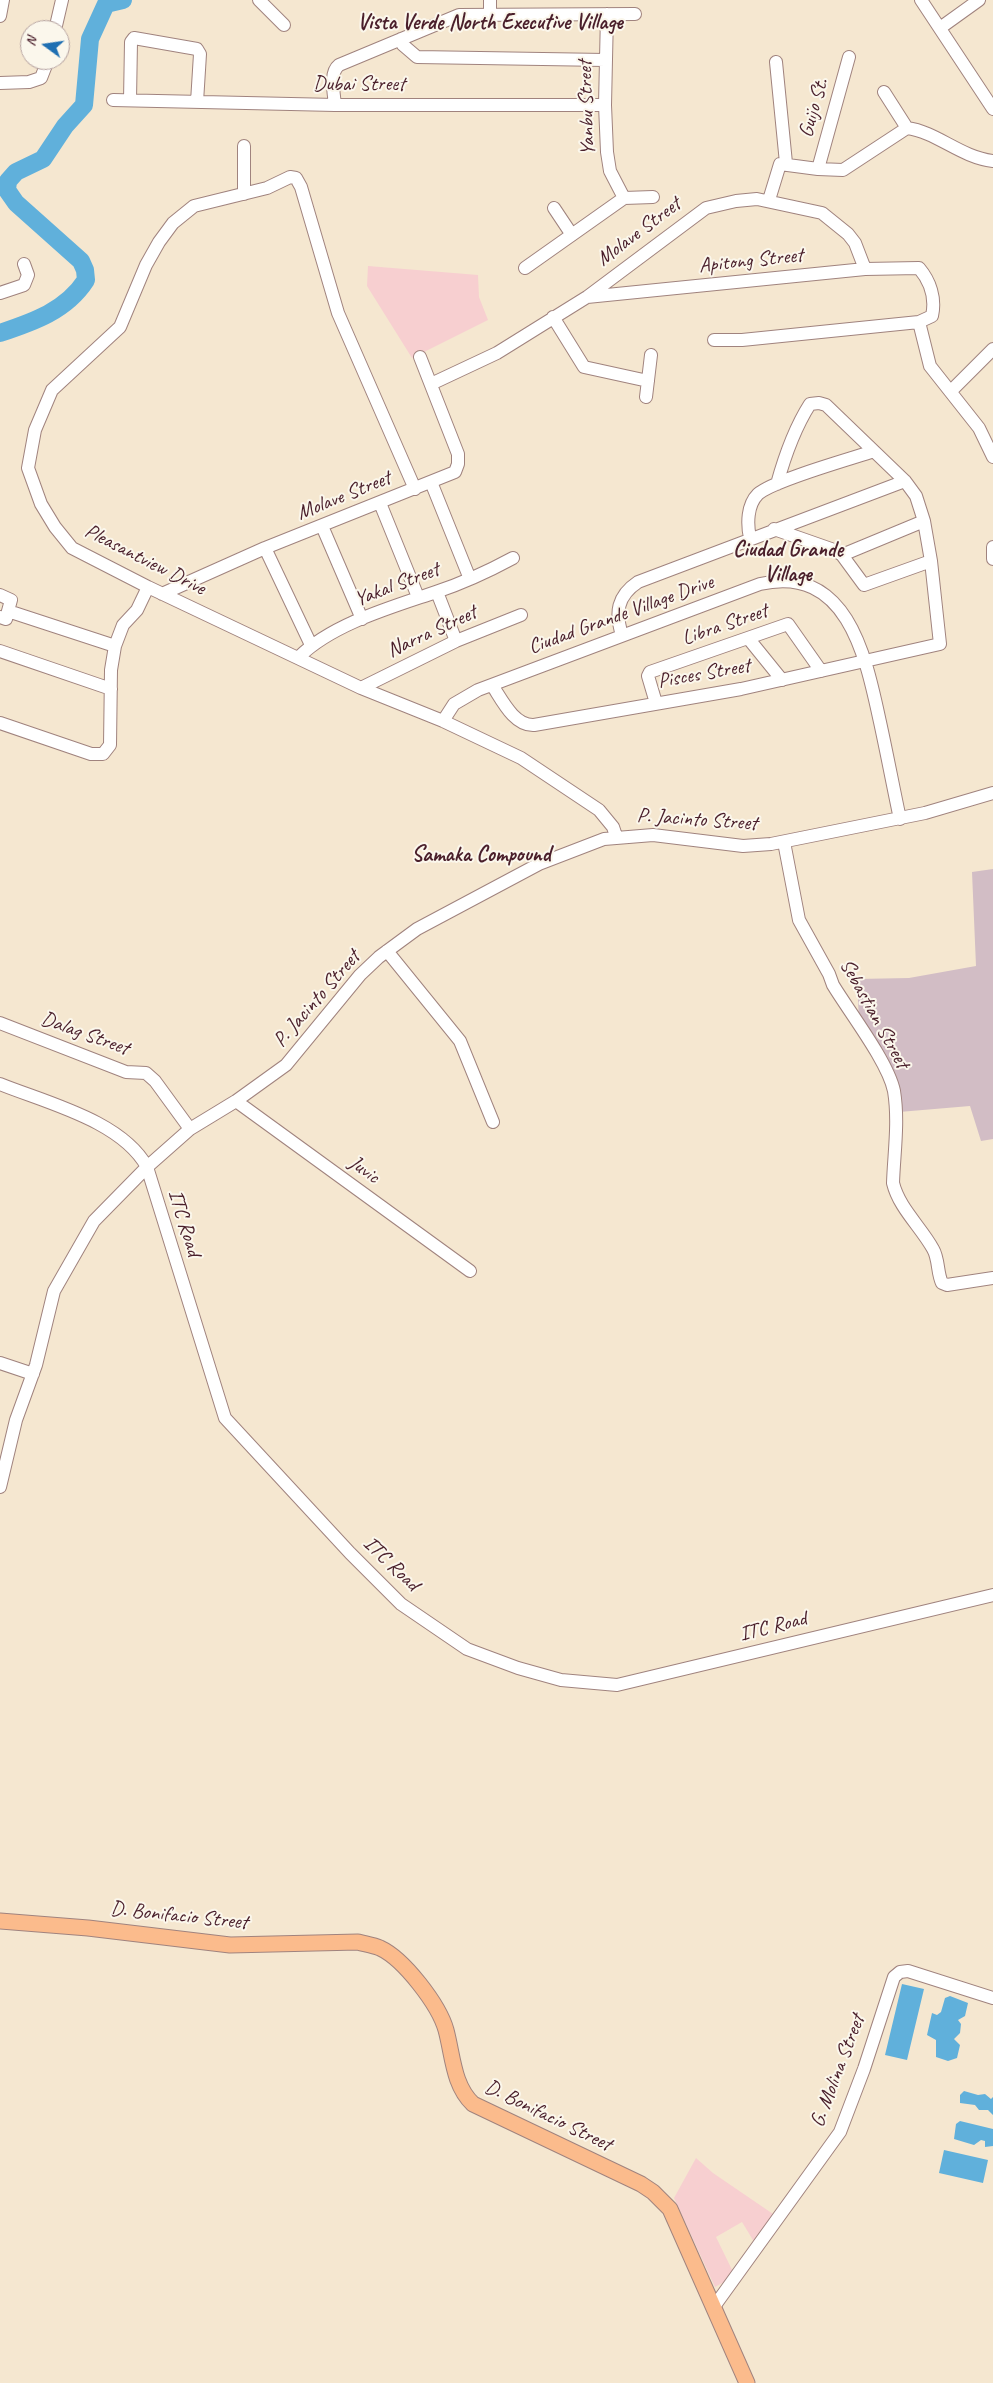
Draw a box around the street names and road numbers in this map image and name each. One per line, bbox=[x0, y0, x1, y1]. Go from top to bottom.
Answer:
street label: Yanbu Street bbox=[573, 60, 601, 156]
street label: Dubai Street bbox=[313, 71, 405, 97]
street label: Guijo St. bbox=[794, 75, 834, 141]
street label: Molave Street bbox=[592, 192, 686, 272]
street label: Apitong Street bbox=[698, 243, 804, 279]
street label: Molave Street bbox=[293, 466, 395, 526]
street label: Pleasantview Drive bbox=[80, 519, 210, 601]
street label: Yakal Street bbox=[351, 557, 443, 613]
street label: Ciudad Grande Village Drive bbox=[525, 570, 717, 660]
street label: Libra Street bbox=[679, 599, 771, 651]
street label: Narra Street bbox=[383, 600, 481, 664]
street label: Pisces Street bbox=[656, 653, 752, 695]
street label: P. Jacinto Street bbox=[636, 803, 758, 837]
street label: P. Jacinto Street bbox=[268, 945, 366, 1053]
street label: Sebastian Street bbox=[833, 955, 915, 1073]
street label: Dalag Street bbox=[38, 1007, 132, 1061]
street label: Juvic bbox=[344, 1150, 384, 1190]
street label: ITC Road bbox=[162, 1187, 206, 1259]
street label: ITC Road bbox=[358, 1531, 424, 1597]
street label: ITC Road bbox=[737, 1607, 809, 1647]
street label: D. Bonifacio Street bbox=[109, 1896, 249, 1936]
street label: G. Molina Street bbox=[805, 2011, 871, 2131]
street label: D. Bonifacio Street bbox=[481, 2074, 615, 2158]

